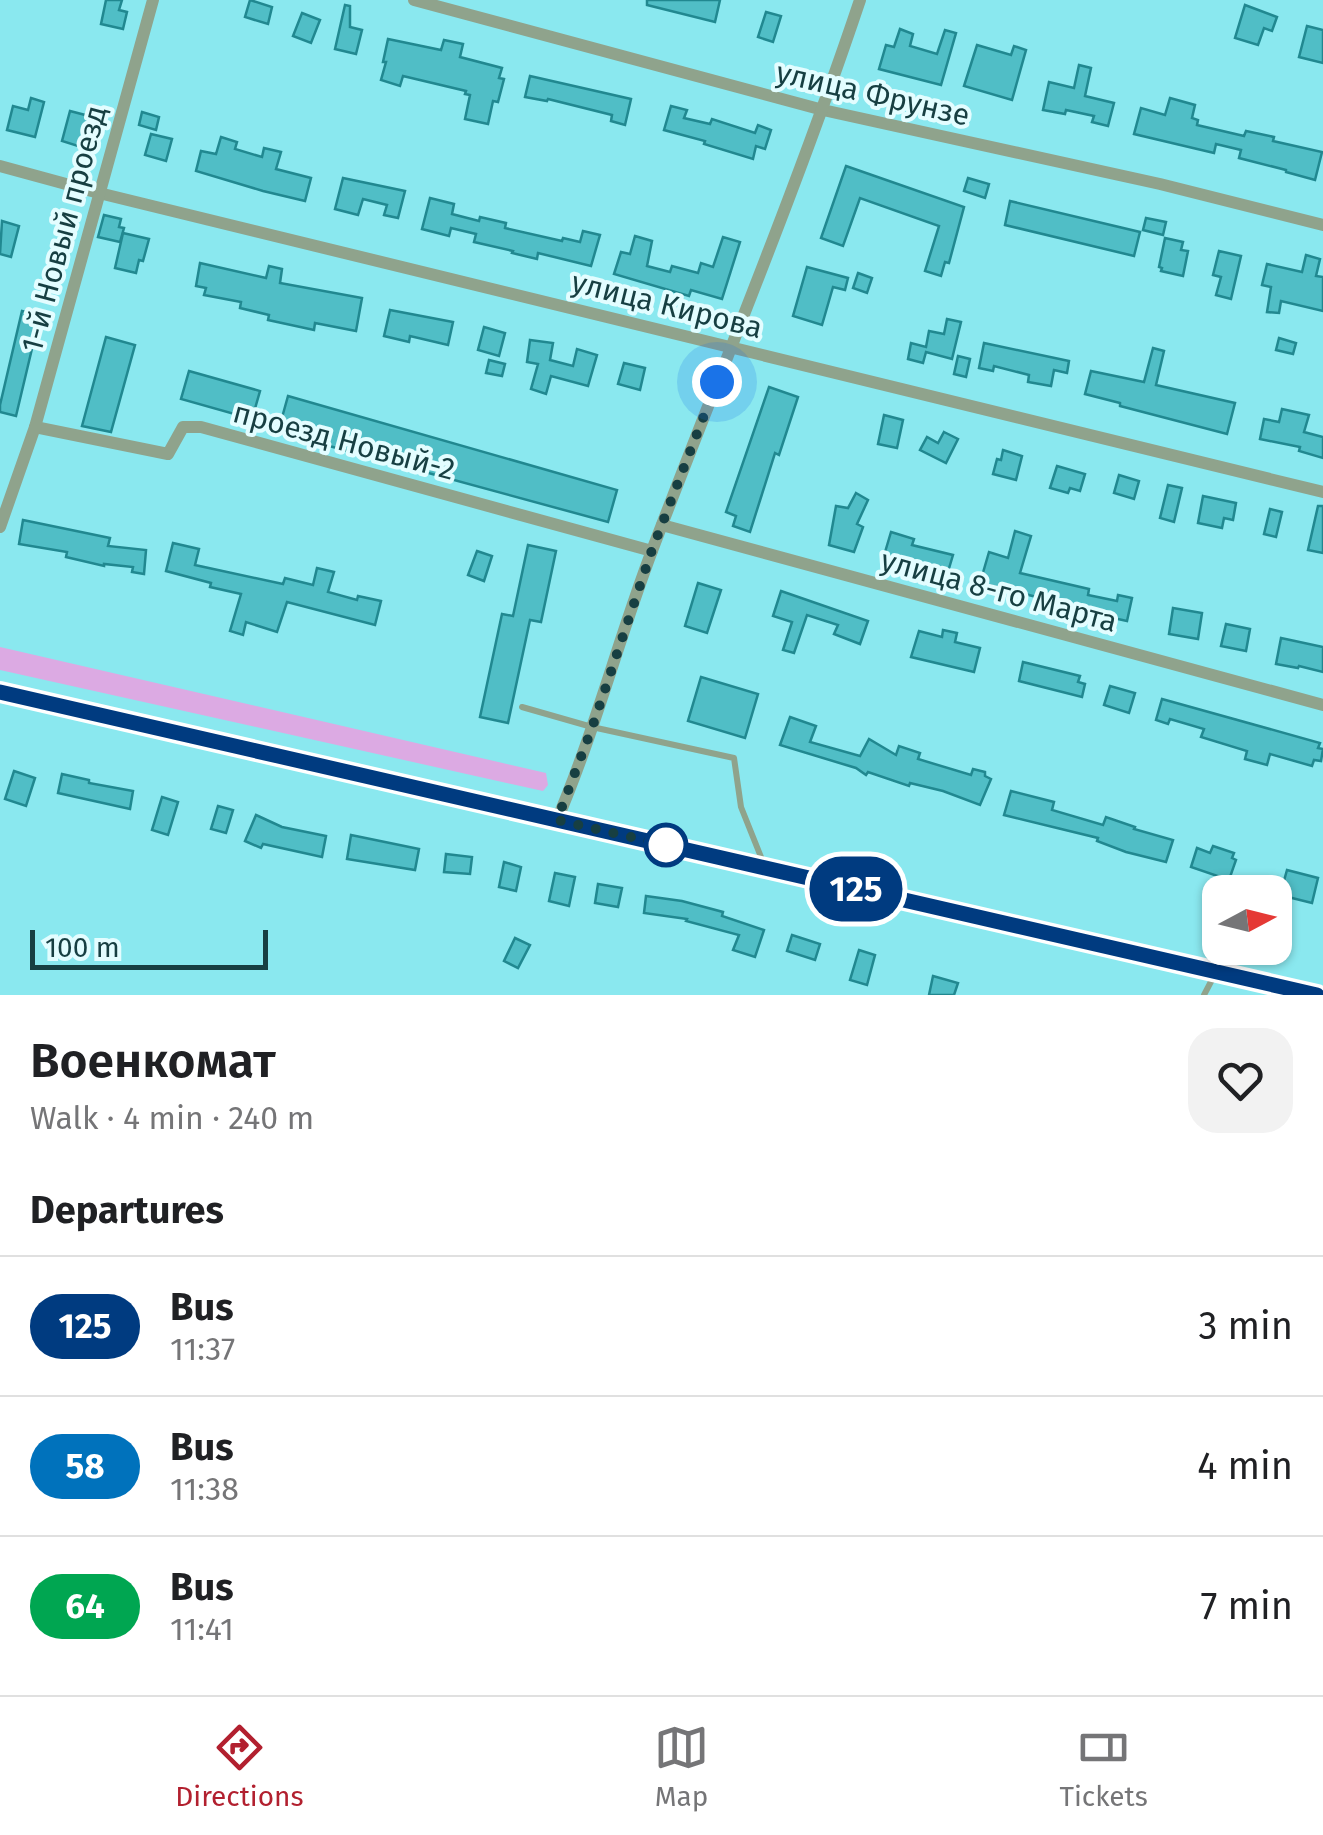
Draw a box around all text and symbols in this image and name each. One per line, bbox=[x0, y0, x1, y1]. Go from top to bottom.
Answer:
street label: улица Фрунзе bbox=[773, 54, 973, 134]
street label: 1-й Новый проезд bbox=[14, 102, 114, 356]
street label: улица Кирова bbox=[568, 264, 766, 346]
your location bbox=[692, 357, 742, 407]
street label: проезд Новый-2 bbox=[229, 394, 459, 488]
street label: улица 8-го Марта bbox=[877, 542, 1121, 640]
unlabelled marker bbox=[645, 824, 687, 866]
line badge: 125 bbox=[798, 856, 914, 922]
text: 125 bbox=[829, 868, 883, 910]
north arrow bbox=[1202, 875, 1292, 965]
map controls bbox=[1202, 875, 1292, 965]
scale bar bbox=[30, 925, 268, 970]
text: 100 m bbox=[45, 931, 120, 964]
button: heart bbox=[1188, 1028, 1293, 1133]
text: Военкомат bbox=[30, 1032, 276, 1090]
text: Walk · 4 min · 240 m bbox=[30, 1099, 314, 1137]
text: Departures bbox=[30, 1187, 224, 1233]
text: Bus bbox=[170, 1284, 234, 1330]
text: 3 min bbox=[1198, 1303, 1293, 1349]
text: 125 bbox=[58, 1305, 112, 1347]
text: 11:37 bbox=[170, 1330, 235, 1368]
text: Bus bbox=[170, 1424, 234, 1470]
text: 4 min bbox=[1197, 1443, 1293, 1489]
text: 58 bbox=[65, 1445, 105, 1487]
text: 11:38 bbox=[170, 1470, 239, 1508]
text: Bus bbox=[170, 1564, 234, 1610]
text: 7 min bbox=[1201, 1583, 1293, 1629]
text: 64 bbox=[65, 1585, 105, 1627]
text: 11:41 bbox=[170, 1610, 234, 1648]
tab: Directions bbox=[175, 1720, 304, 1813]
tab: Map bbox=[654, 1720, 709, 1813]
tab: Tickets bbox=[1059, 1720, 1148, 1813]

